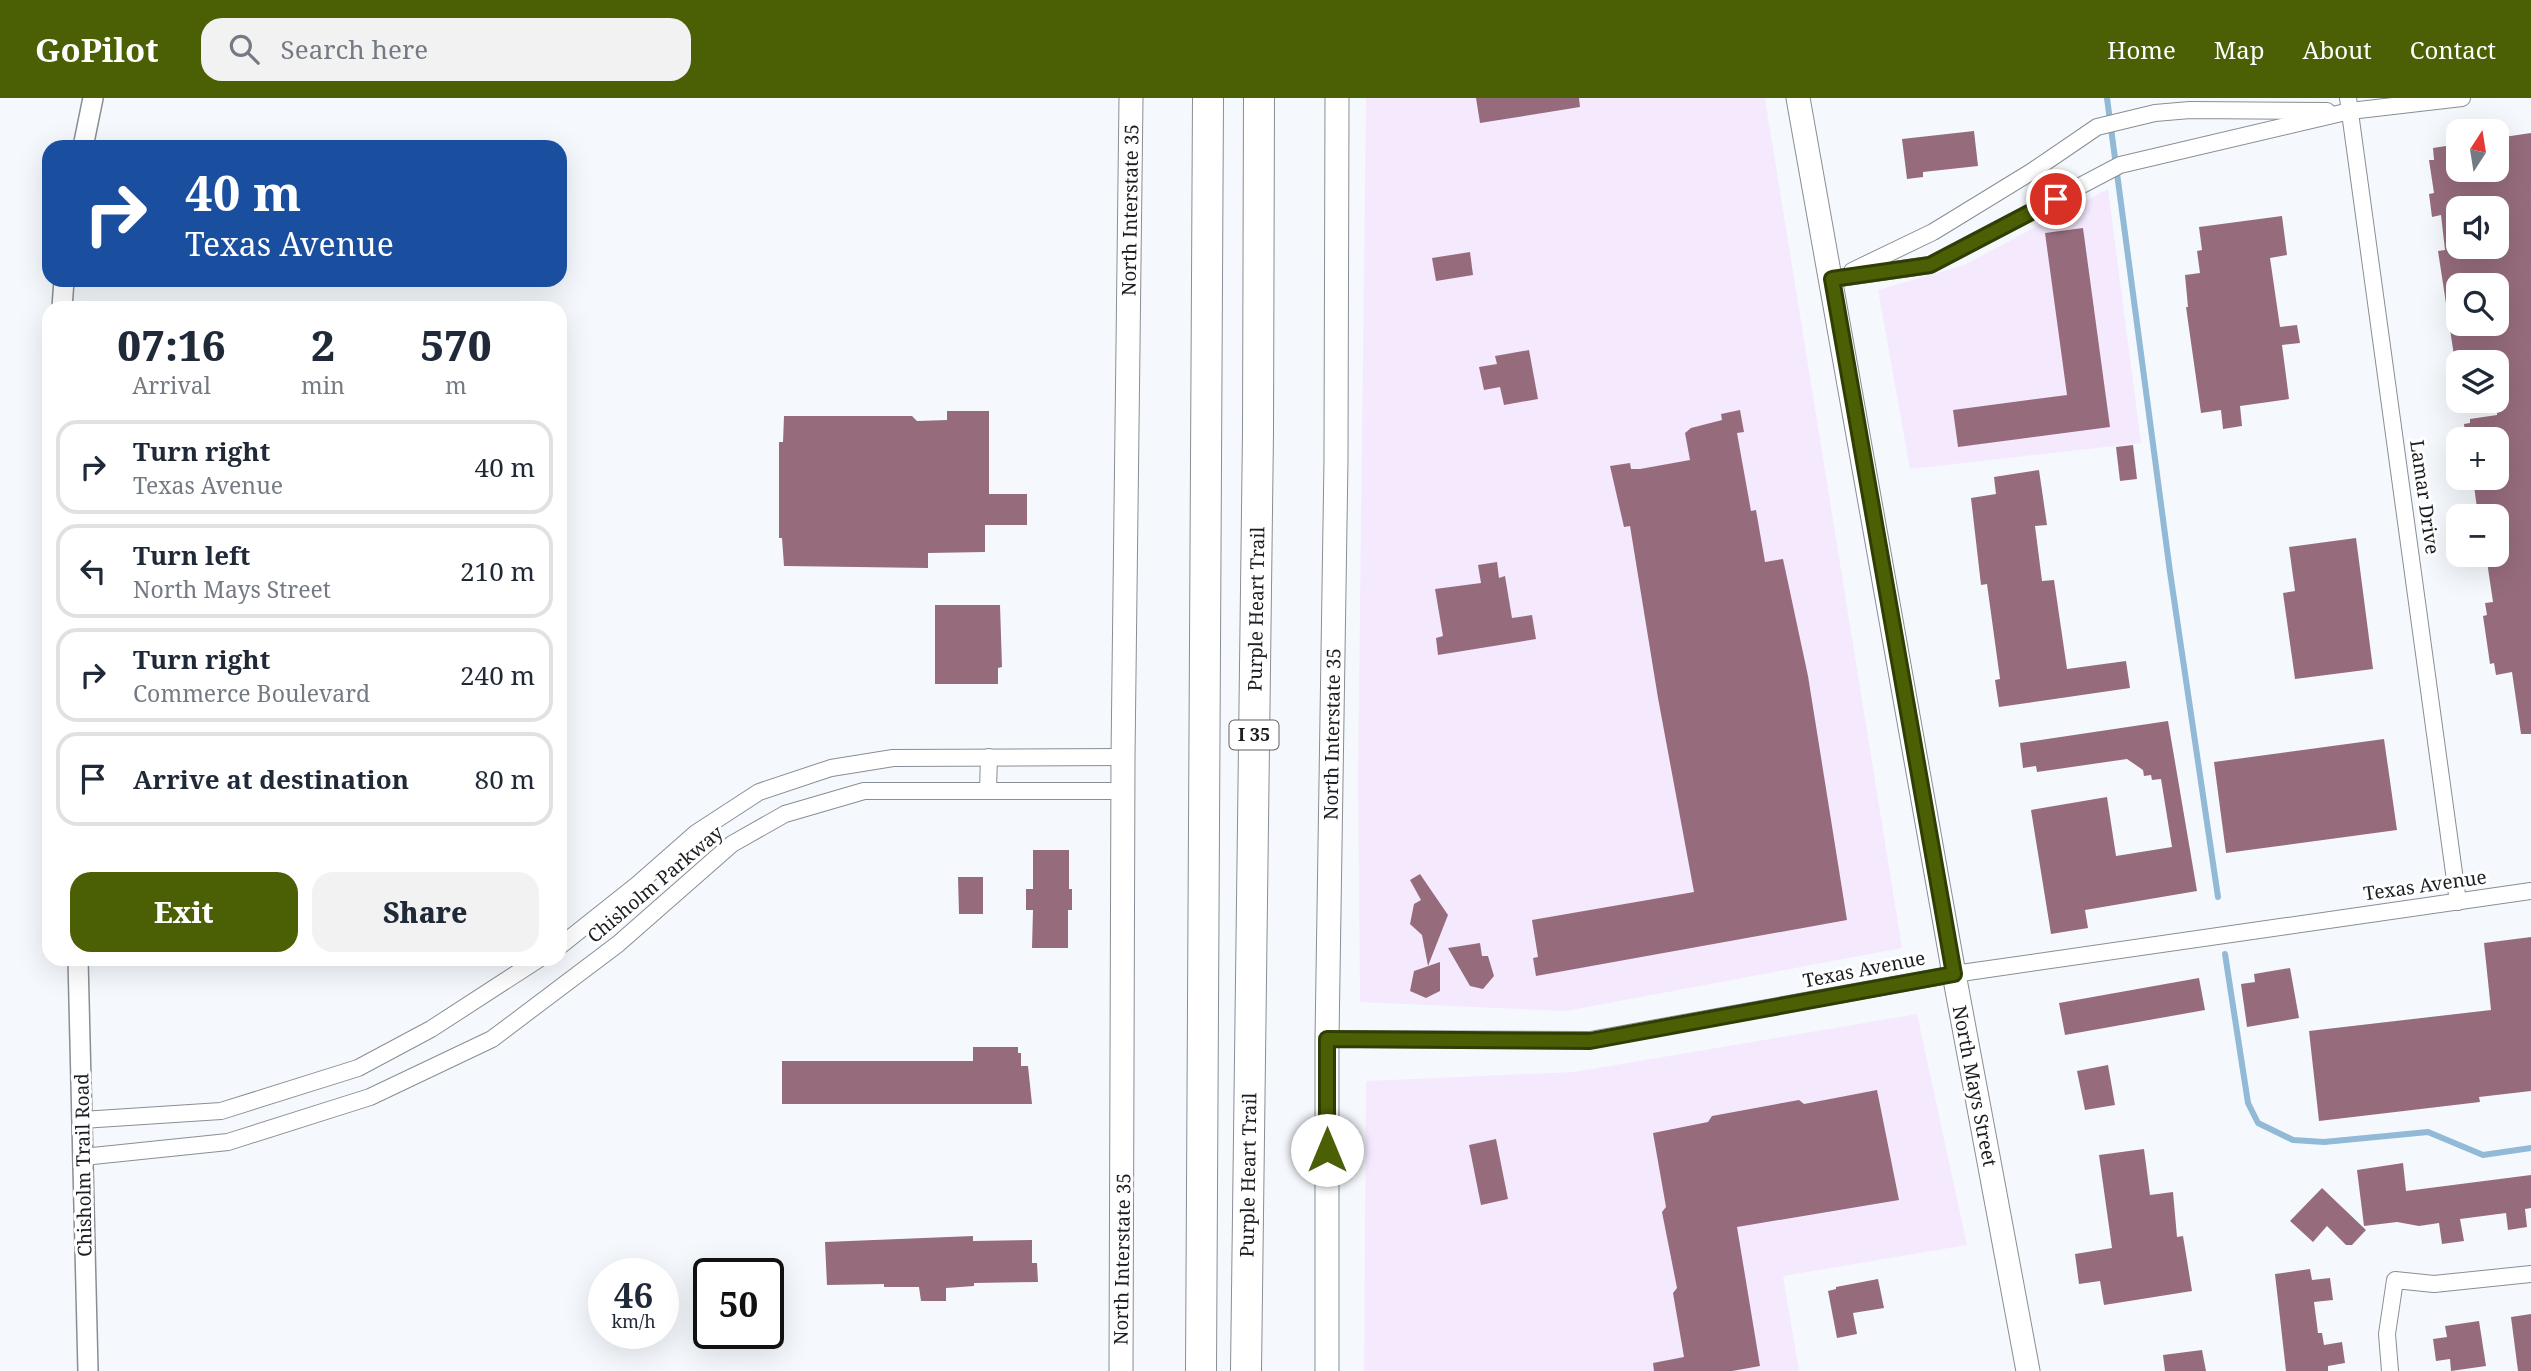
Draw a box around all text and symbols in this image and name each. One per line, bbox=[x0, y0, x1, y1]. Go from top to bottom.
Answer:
search box bbox=[201, 18, 691, 81]
text: GoPilot bbox=[35, 27, 159, 72]
icon: search bbox=[225, 30, 263, 68]
text: Search here bbox=[281, 31, 428, 67]
text: Home bbox=[2107, 33, 2176, 66]
text: Map bbox=[2214, 33, 2265, 66]
text: About bbox=[2303, 33, 2372, 66]
text: Contact bbox=[2410, 33, 2496, 66]
north arrow bbox=[2446, 119, 2510, 182]
map controls bbox=[2446, 119, 2509, 567]
street label: North Interstate 35 bbox=[1115, 124, 1145, 296]
text: 40 m bbox=[185, 159, 301, 225]
icon: right bbox=[70, 168, 161, 259]
pin bbox=[2026, 169, 2086, 229]
icon: arrive bbox=[2037, 180, 2075, 218]
button: sound bbox=[2446, 196, 2509, 259]
text: Texas Avenue bbox=[185, 222, 394, 265]
button: search bbox=[2446, 273, 2509, 336]
text: 07:16 bbox=[117, 316, 226, 373]
text: 2 bbox=[311, 316, 335, 373]
text: 570 bbox=[420, 316, 492, 373]
button: layers bbox=[2446, 350, 2509, 413]
text: Arrival bbox=[132, 369, 211, 401]
text: min bbox=[301, 369, 345, 401]
text: m bbox=[445, 369, 467, 401]
button: + bbox=[2446, 427, 2509, 490]
text: Turn right bbox=[133, 433, 270, 469]
street label: Lamar Drive bbox=[2404, 438, 2446, 556]
icon: right bbox=[74, 448, 112, 486]
text: 40 m bbox=[475, 449, 535, 485]
text: Texas Avenue bbox=[133, 469, 283, 501]
button: − bbox=[2446, 504, 2509, 567]
street label: Purple Heart Trail bbox=[1242, 526, 1270, 691]
text: Turn left bbox=[133, 537, 250, 573]
icon: left bbox=[74, 552, 112, 590]
text: 210 m bbox=[460, 553, 535, 589]
text: North Mays Street bbox=[133, 573, 331, 605]
text: Turn right bbox=[133, 641, 270, 677]
street label: North Interstate 35 bbox=[1317, 648, 1347, 820]
icon: right bbox=[74, 656, 112, 694]
text: 240 m bbox=[460, 657, 535, 693]
text: Commerce Boulevard bbox=[133, 677, 370, 709]
road number: I 35 bbox=[1230, 720, 1278, 750]
icon: arrive bbox=[74, 760, 112, 798]
text: Arrive at destination bbox=[133, 761, 409, 797]
text: 80 m bbox=[475, 761, 535, 797]
street label: Chisholm Parkway bbox=[582, 819, 729, 949]
street label: Texas Avenue bbox=[2362, 863, 2488, 907]
button: Exit bbox=[70, 872, 298, 952]
button: Share bbox=[312, 872, 539, 952]
street label: Texas Avenue bbox=[1801, 944, 1927, 994]
street label: North Mays Street bbox=[1947, 1003, 2003, 1169]
street label: Chisholm Trail Road bbox=[68, 1073, 98, 1257]
street label: Purple Heart Trail bbox=[1234, 1092, 1262, 1257]
position arrow bbox=[1290, 1113, 1364, 1187]
street label: North Interstate 35 bbox=[1107, 1173, 1137, 1345]
speed limit sign: 50 bbox=[693, 1258, 784, 1349]
text: 46 bbox=[614, 1271, 653, 1318]
text: km/h bbox=[611, 1309, 656, 1333]

